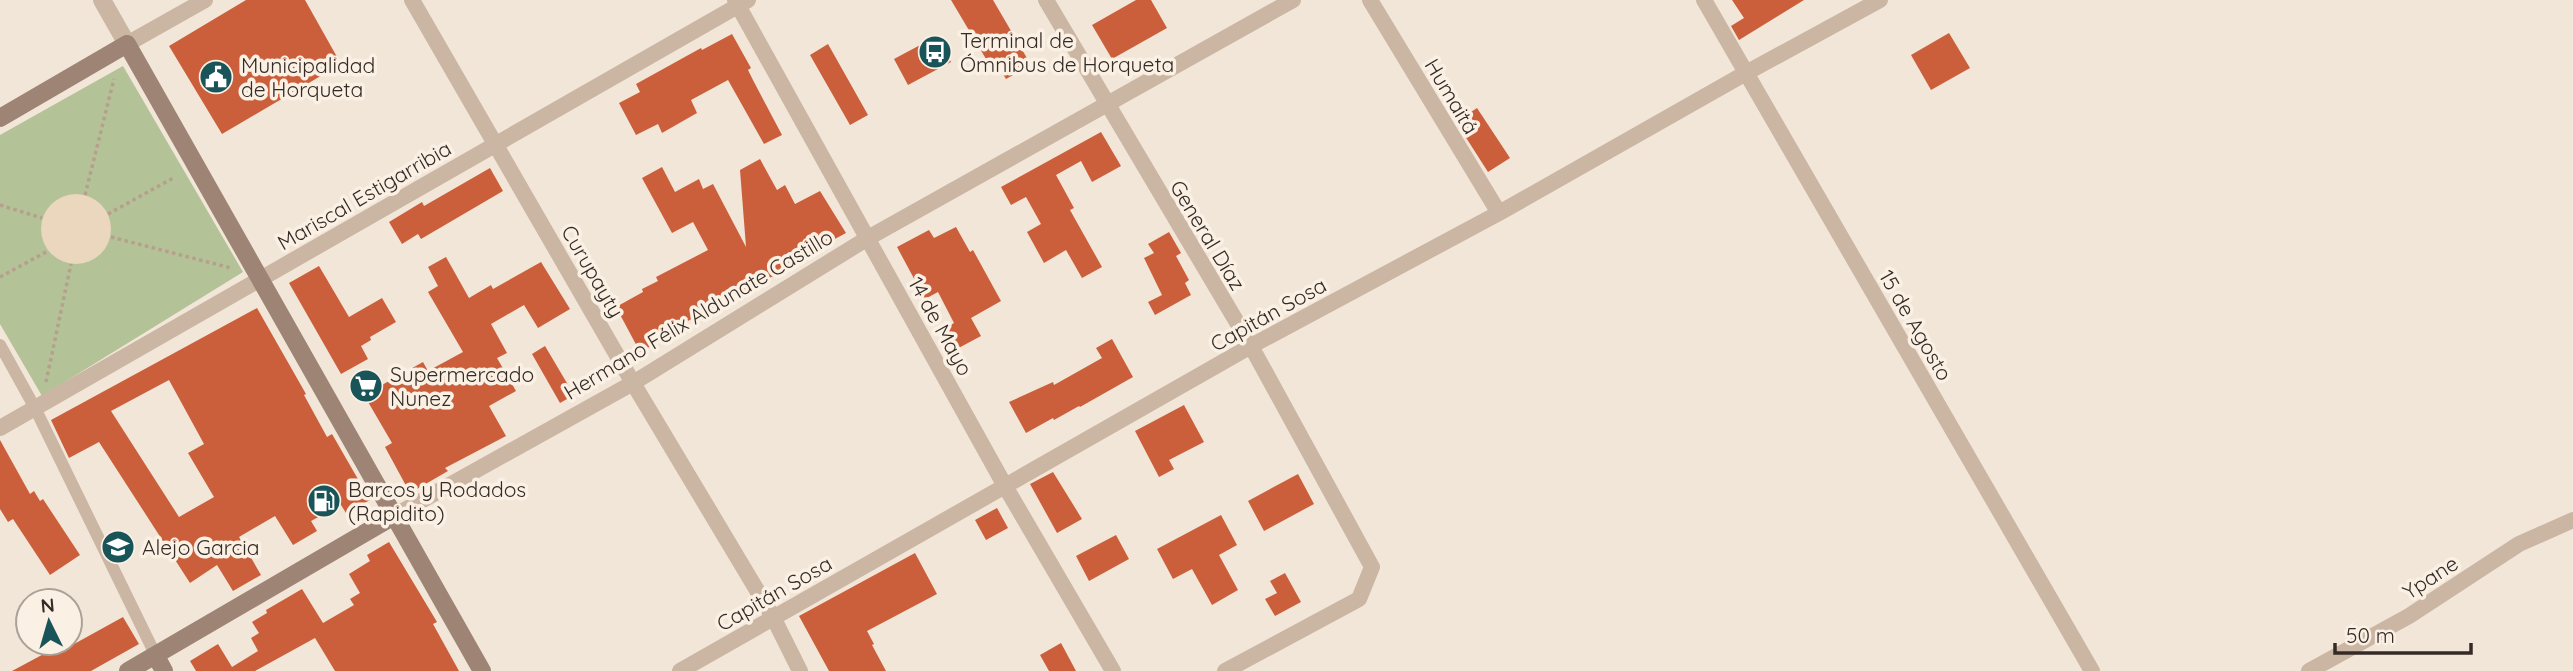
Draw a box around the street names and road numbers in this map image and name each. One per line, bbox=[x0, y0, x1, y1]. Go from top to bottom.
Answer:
street label: Humaitá bbox=[1419, 54, 1485, 138]
street label: Mariscal Estigarribia bbox=[272, 135, 456, 255]
street label: General Díaz bbox=[1165, 175, 1251, 295]
street label: Curupayty bbox=[556, 220, 630, 322]
street label: Hermano Félix Aldunate Castillo bbox=[559, 223, 837, 405]
street label: 15 de Agosto bbox=[1874, 265, 1958, 385]
street label: Capitán Sosa bbox=[1205, 271, 1331, 357]
street label: 14 de Mayo bbox=[903, 272, 979, 380]
street label: Capitán Sosa bbox=[712, 550, 836, 636]
street label: Ypane bbox=[2397, 550, 2463, 604]

